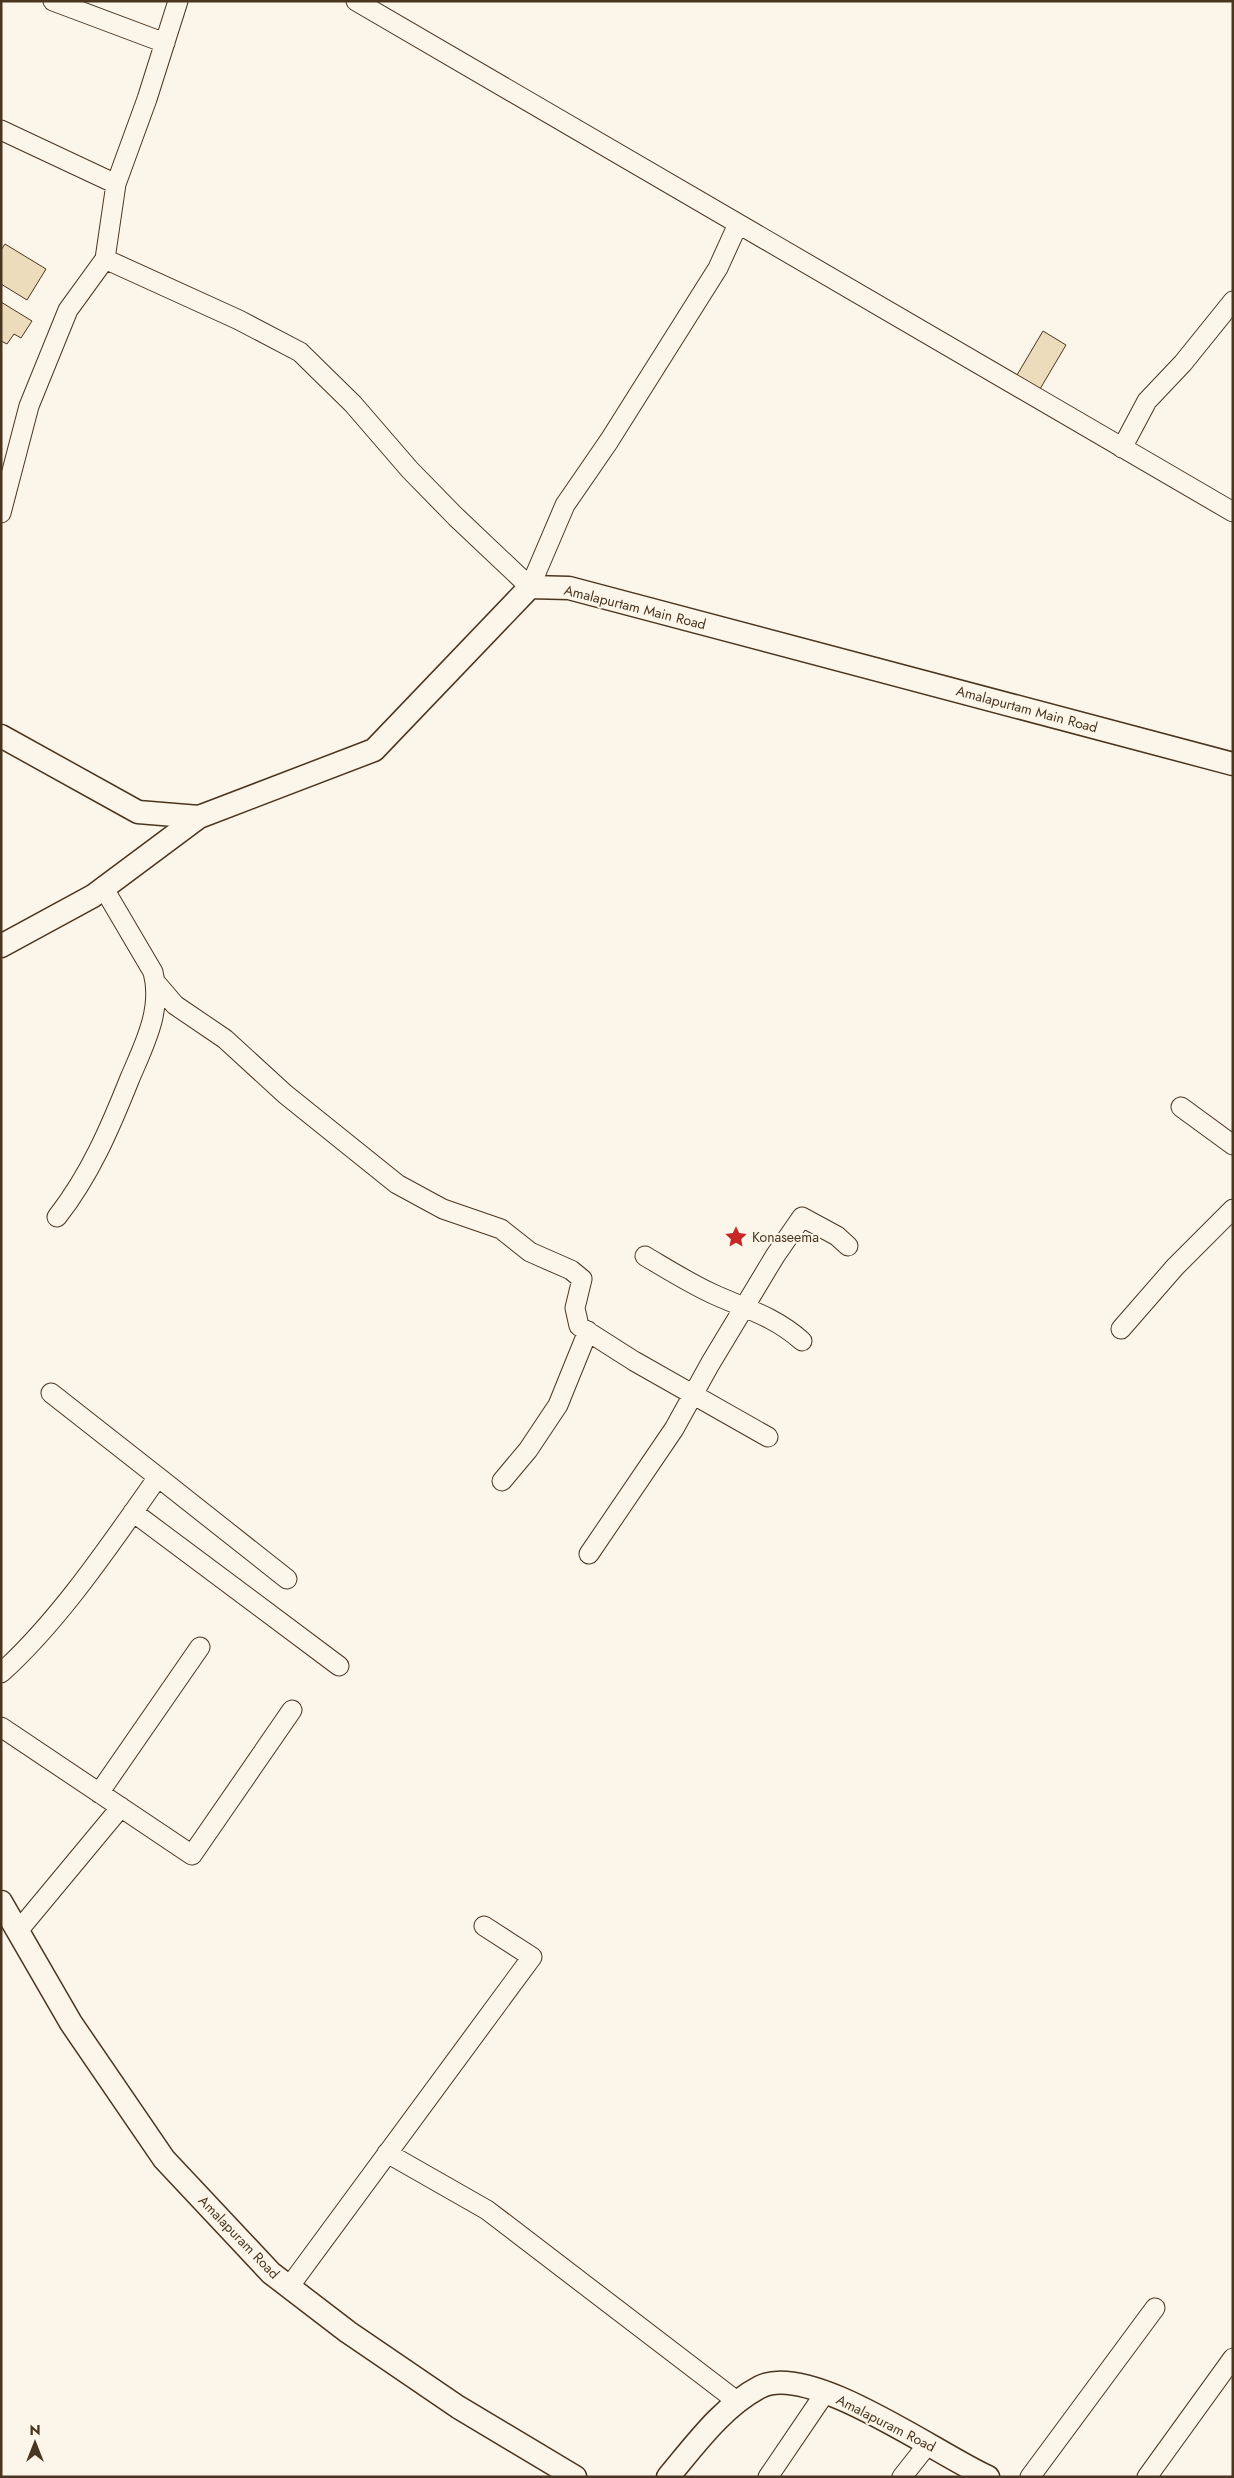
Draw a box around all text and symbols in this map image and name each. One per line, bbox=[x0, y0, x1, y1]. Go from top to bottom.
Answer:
street label: Amalapurtam Main Road bbox=[562, 580, 708, 634]
street label: Amalapurtam Main Road bbox=[954, 680, 1100, 738]
place icon: Konaseema bbox=[723, 1224, 749, 1250]
place label: Konaseema bbox=[752, 1227, 819, 1247]
street label: Amalapuram Road bbox=[194, 2191, 284, 2283]
street label: Amalapuram Road bbox=[833, 2389, 939, 2457]
north arrow bbox=[10, 2418, 60, 2468]
text: N bbox=[29, 2420, 41, 2440]

